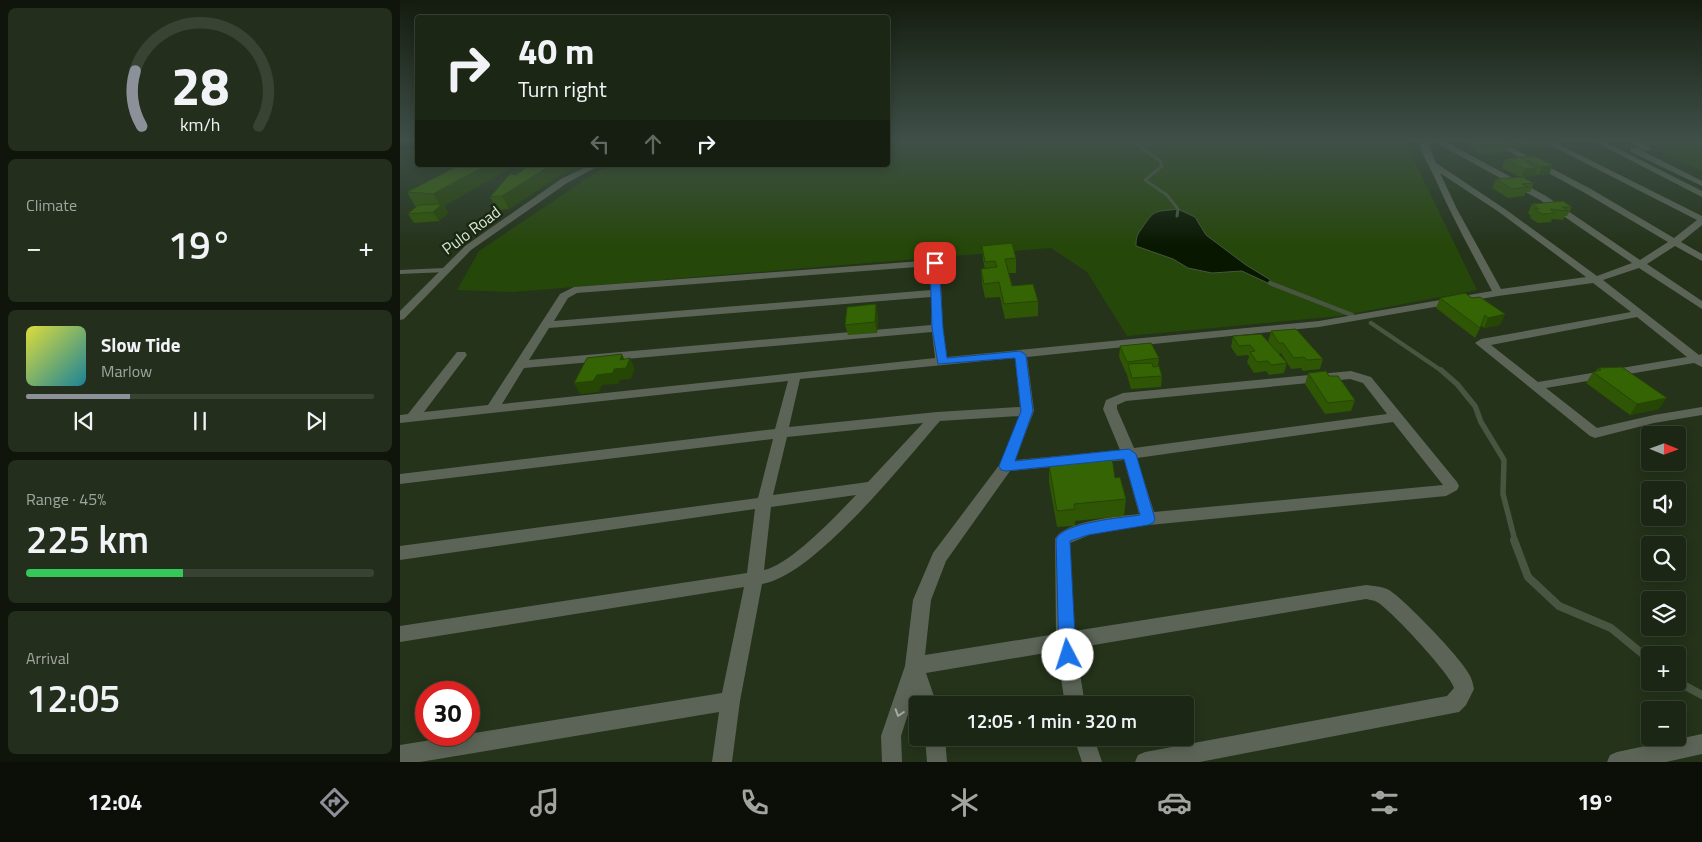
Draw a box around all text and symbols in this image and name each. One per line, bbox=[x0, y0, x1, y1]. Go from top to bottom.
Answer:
text: 40 m bbox=[518, 24, 594, 78]
icon: right bbox=[435, 35, 500, 100]
text: 28 bbox=[171, 46, 229, 125]
text: Turn right bbox=[518, 72, 607, 106]
text: km/h bbox=[180, 111, 220, 138]
icon: left bbox=[586, 130, 614, 158]
icon: ahead bbox=[639, 130, 667, 158]
icon: right bbox=[692, 130, 720, 158]
text: Climate bbox=[26, 193, 77, 217]
street label: Pulo Road bbox=[437, 200, 505, 260]
text: 19° bbox=[168, 216, 232, 274]
text: − bbox=[26, 225, 42, 268]
text: + bbox=[358, 225, 374, 268]
pin bbox=[914, 242, 956, 284]
icon: arrive bbox=[921, 249, 949, 277]
text: Slow Tide bbox=[101, 330, 180, 359]
text: Marlow bbox=[101, 359, 152, 383]
icon: previous bbox=[70, 407, 98, 435]
icon: pause bbox=[186, 407, 214, 435]
icon: next bbox=[302, 407, 330, 435]
north arrow bbox=[1641, 426, 1686, 471]
map controls bbox=[1641, 426, 1686, 746]
button: sound bbox=[1641, 481, 1686, 526]
text: Range · 45% bbox=[26, 487, 106, 511]
text: 225 km bbox=[26, 510, 149, 568]
button: search bbox=[1641, 536, 1686, 581]
button: layers bbox=[1641, 591, 1686, 636]
position arrow bbox=[1041, 628, 1093, 680]
text: Arrival bbox=[26, 646, 69, 670]
button: + bbox=[1641, 646, 1686, 691]
text: 12:05 bbox=[26, 669, 120, 727]
speed limit sign: 30 bbox=[415, 681, 480, 746]
button: − bbox=[1641, 701, 1686, 746]
text: 12:05 · 1 min · 320 m bbox=[966, 706, 1137, 735]
one-way arrow bbox=[895, 708, 905, 717]
text: 12:04 bbox=[88, 785, 142, 819]
icon: directions bbox=[317, 785, 352, 820]
icon: music bbox=[527, 785, 562, 820]
icon: phone bbox=[737, 785, 772, 820]
icon: climate bbox=[947, 785, 982, 820]
icon: car bbox=[1157, 785, 1192, 820]
icon: filters bbox=[1367, 785, 1402, 820]
text: 19° bbox=[1577, 785, 1614, 819]

